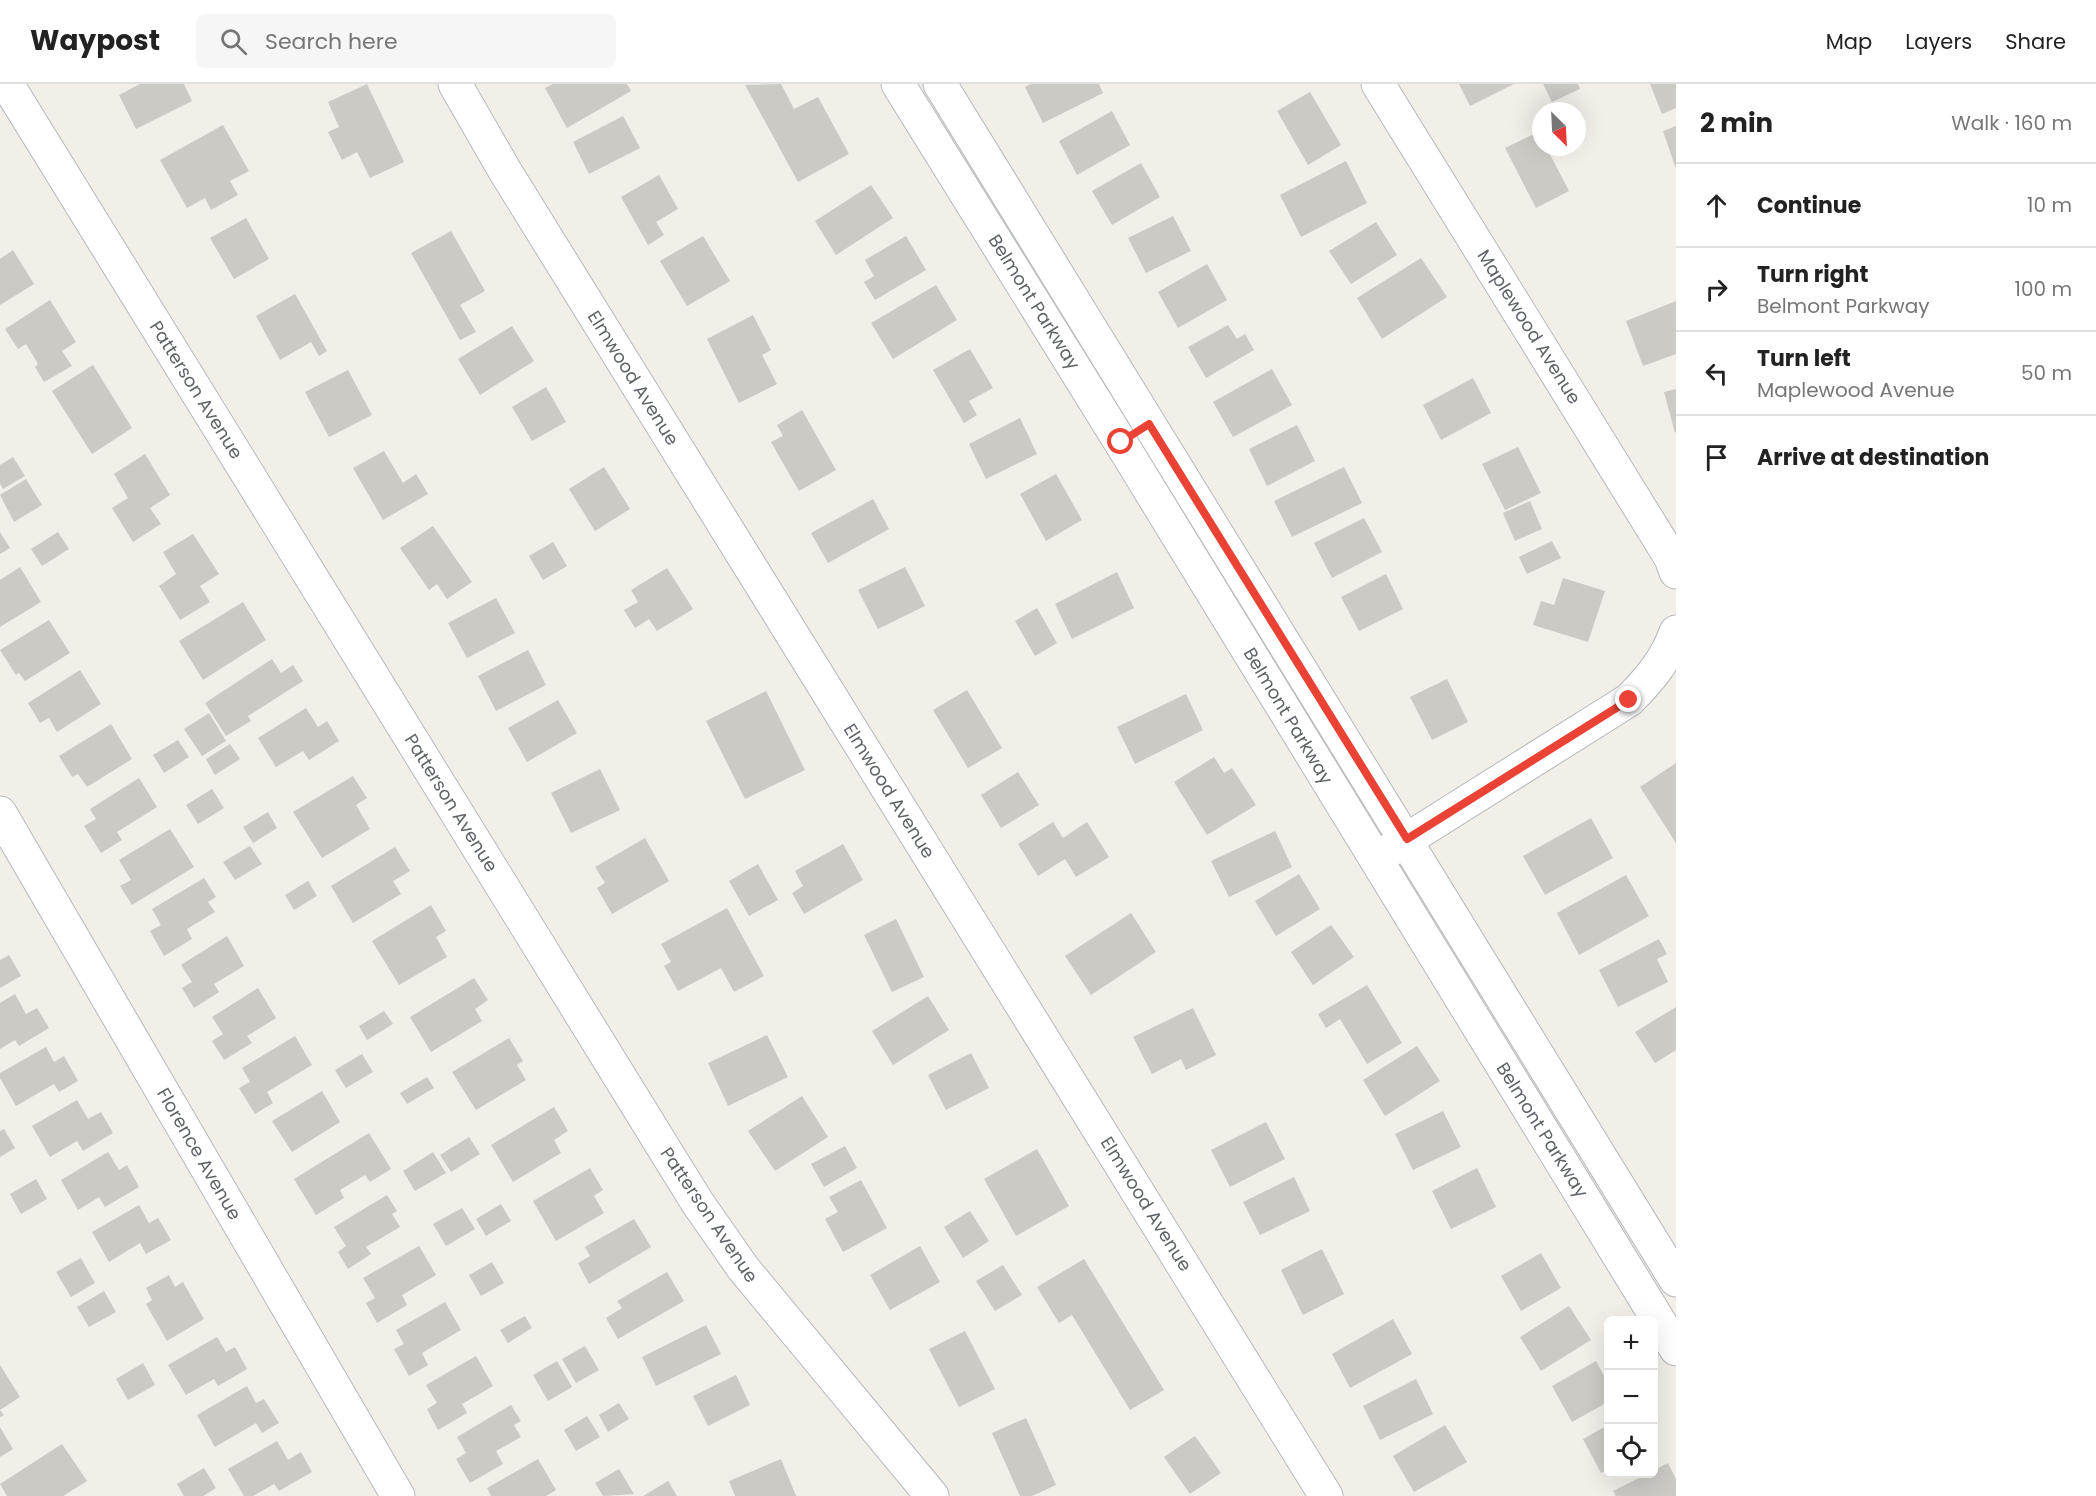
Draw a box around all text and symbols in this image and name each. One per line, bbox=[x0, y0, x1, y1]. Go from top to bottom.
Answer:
search box bbox=[196, 14, 616, 68]
text: Waypost bbox=[30, 21, 160, 60]
icon: search bbox=[217, 25, 250, 58]
text: Search here bbox=[265, 26, 398, 57]
text: Map bbox=[1826, 27, 1872, 56]
text: Layers bbox=[1905, 27, 1972, 56]
text: Share bbox=[2005, 27, 2066, 56]
north arrow bbox=[1532, 102, 1586, 156]
text: 2 min bbox=[1700, 105, 1773, 141]
text: Walk · 160 m bbox=[1951, 109, 2072, 137]
icon: ahead bbox=[1700, 189, 1733, 222]
text: Continue bbox=[1757, 190, 1861, 221]
text: 10 m bbox=[2027, 191, 2072, 219]
street label: Belmont Parkway bbox=[983, 229, 1086, 374]
street label: Maplewood Avenue bbox=[1472, 245, 1587, 409]
text: Turn right bbox=[1757, 259, 1868, 290]
icon: right bbox=[1700, 273, 1733, 306]
text: 100 m bbox=[2015, 275, 2072, 303]
text: Belmont Parkway bbox=[1757, 292, 1929, 320]
street label: Elmwood Avenue bbox=[582, 306, 685, 450]
street label: Patterson Avenue bbox=[144, 316, 249, 464]
text: Turn left bbox=[1757, 343, 1851, 374]
icon: left bbox=[1700, 357, 1733, 390]
text: 50 m bbox=[2021, 359, 2072, 387]
text: Maplewood Avenue bbox=[1757, 376, 1955, 404]
route start bbox=[1107, 428, 1133, 454]
icon: arrive bbox=[1700, 441, 1733, 474]
text: Arrive at destination bbox=[1757, 442, 1989, 473]
street label: Belmont Parkway bbox=[1238, 643, 1339, 789]
route end bbox=[1615, 686, 1641, 712]
street label: Elmwood Avenue bbox=[838, 719, 941, 863]
street label: Patterson Avenue bbox=[399, 729, 504, 877]
street label: Belmont Parkway bbox=[1491, 1057, 1594, 1202]
street label: Florence Avenue bbox=[151, 1083, 247, 1224]
street label: Elmwood Avenue bbox=[1095, 1132, 1198, 1276]
street label: Patterson Avenue bbox=[655, 1142, 764, 1287]
map controls bbox=[1604, 1316, 1658, 1478]
button: + bbox=[1604, 1316, 1658, 1370]
button: − bbox=[1604, 1370, 1658, 1424]
button: locate bbox=[1604, 1424, 1658, 1478]

